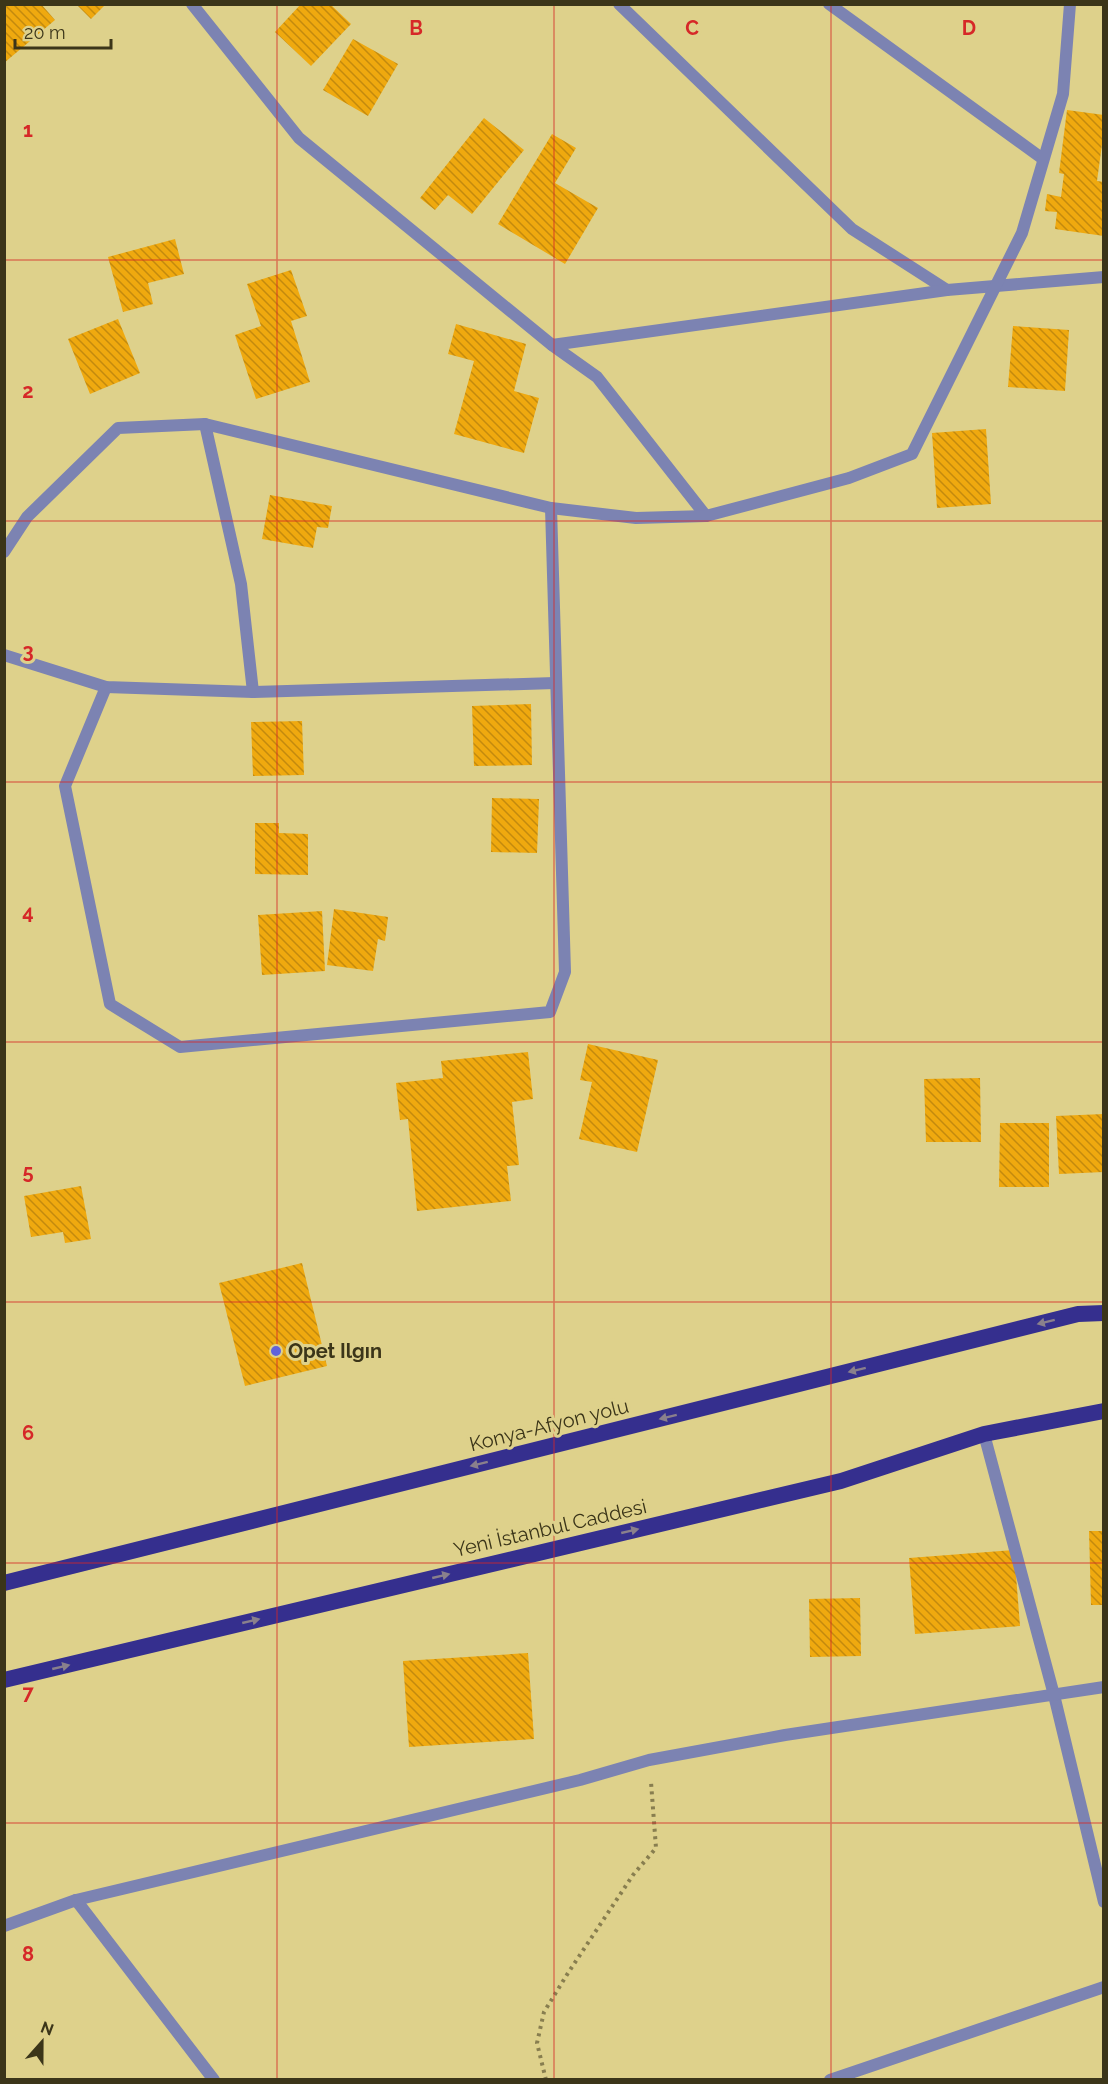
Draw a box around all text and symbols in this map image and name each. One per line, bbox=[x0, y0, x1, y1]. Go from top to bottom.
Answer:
scale bar bbox=[15, 12, 111, 50]
text: B bbox=[409, 16, 423, 40]
text: C bbox=[685, 16, 699, 40]
text: D bbox=[962, 16, 976, 40]
text: 20 m bbox=[24, 22, 66, 43]
text: 1 bbox=[23, 118, 33, 142]
text: 2 bbox=[22, 379, 34, 403]
text: 3 bbox=[22, 639, 34, 663]
text: 4 bbox=[22, 900, 34, 924]
text: 5 bbox=[22, 1160, 34, 1184]
one-way arrow bbox=[1037, 1318, 1055, 1328]
place label: Opet Ilgın bbox=[288, 1339, 382, 1363]
marker: Opet Ilgın bbox=[269, 1344, 283, 1358]
one-way arrow bbox=[848, 1365, 866, 1375]
street label: Konya-Afyon yolu bbox=[467, 1394, 631, 1456]
one-way arrow bbox=[659, 1412, 677, 1422]
text: 6 bbox=[22, 1421, 34, 1445]
one-way arrow bbox=[469, 1460, 488, 1470]
street label: Yeni İstanbul Caddesi bbox=[451, 1493, 649, 1562]
one-way arrow bbox=[621, 1525, 640, 1535]
one-way arrow bbox=[432, 1571, 450, 1581]
one-way arrow bbox=[242, 1616, 260, 1626]
one-way arrow bbox=[52, 1661, 71, 1671]
text: 7 bbox=[22, 1681, 34, 1705]
text: 8 bbox=[22, 1942, 34, 1966]
north arrow bbox=[12, 2012, 72, 2072]
text: N bbox=[38, 2017, 56, 2040]

